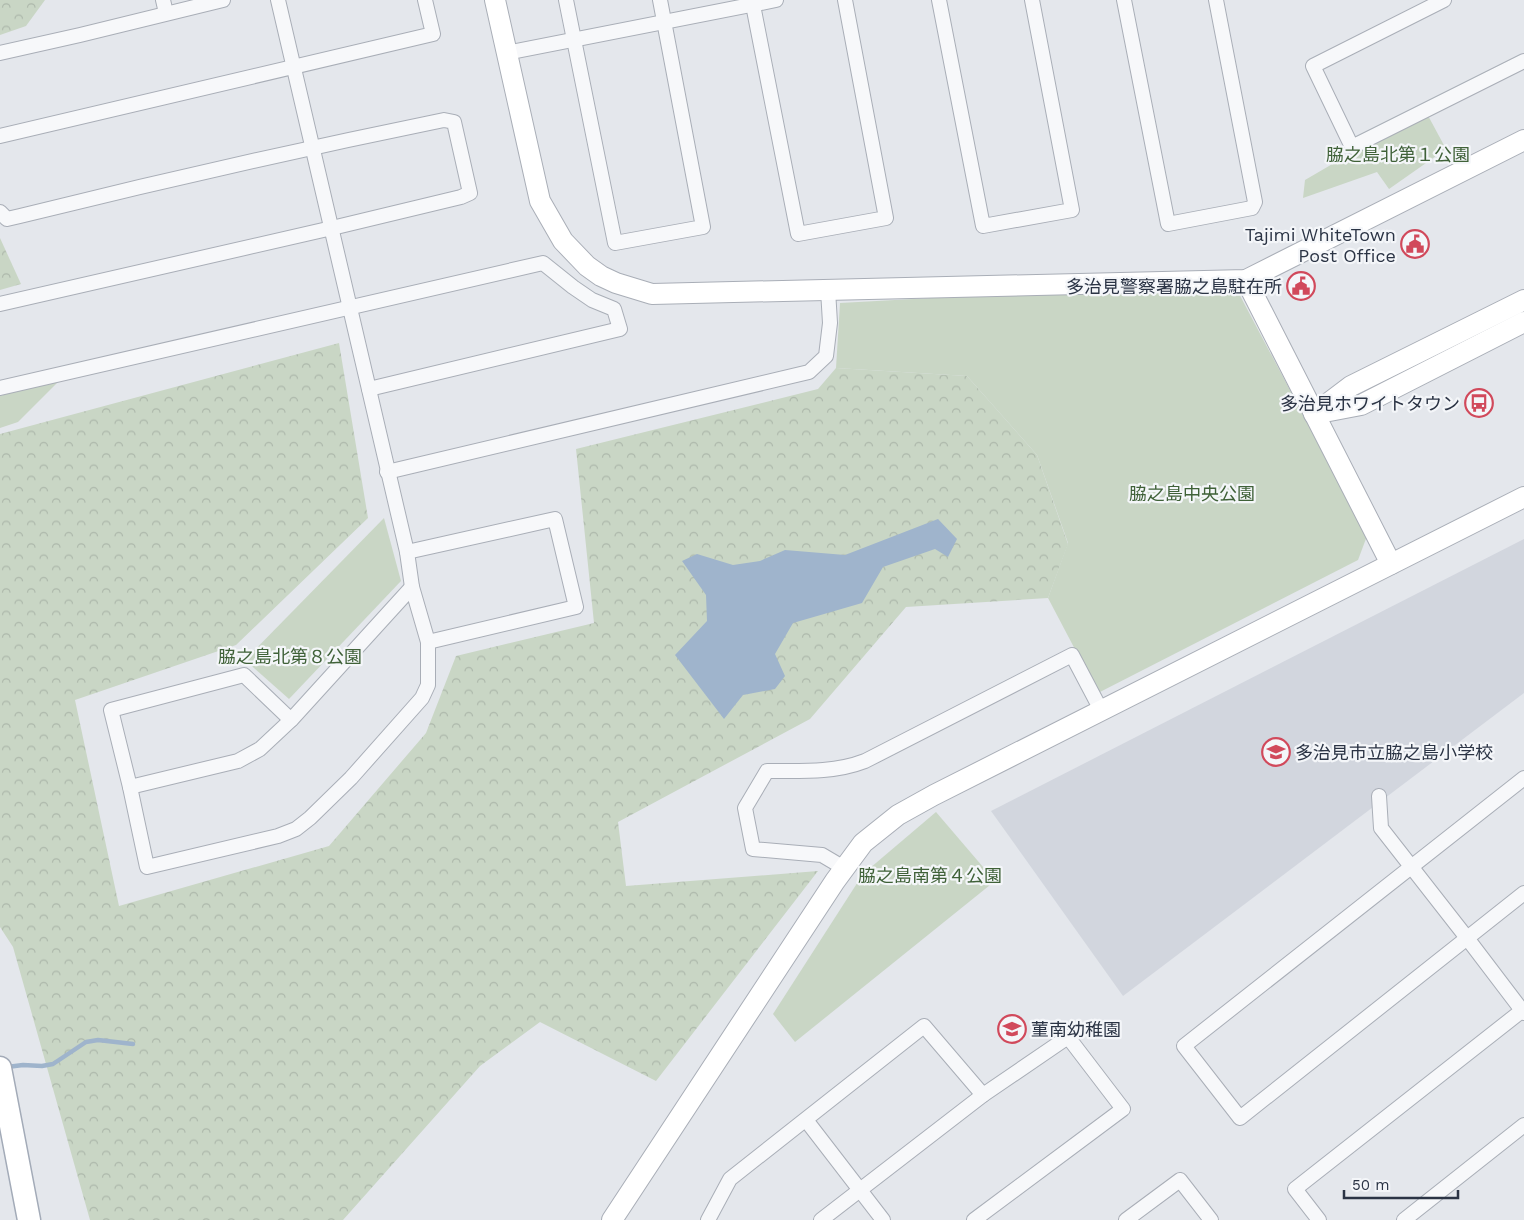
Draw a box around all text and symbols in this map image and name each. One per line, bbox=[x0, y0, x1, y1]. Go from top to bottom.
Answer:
park label: 脇之島北第１公園 bbox=[1326, 144, 1470, 165]
place label: Tajimi WhiteTown Post Office bbox=[1245, 224, 1396, 266]
public building icon: Tajimi WhiteTown Post Office bbox=[1400, 229, 1430, 259]
public building icon: 多治見警察署脇之島駐在所 bbox=[1286, 271, 1316, 301]
place label: 多治見警察署脇之島駐在所 bbox=[1066, 276, 1282, 297]
bus stop icon: 多治見ホワイトタウン bbox=[1464, 388, 1494, 418]
place label: 多治見ホワイトタウン bbox=[1280, 393, 1460, 414]
park label: 脇之島中央公園 bbox=[1129, 483, 1255, 504]
park label: 脇之島北第８公園 bbox=[218, 646, 362, 667]
school or university icon: 多治見市立脇之島小学校 bbox=[1261, 737, 1291, 767]
place label: 多治見市立脇之島小学校 bbox=[1295, 742, 1493, 763]
park label: 脇之島南第４公園 bbox=[858, 865, 1002, 886]
school or university icon: 菫南幼稚園 bbox=[997, 1014, 1027, 1044]
place label: 菫南幼稚園 bbox=[1031, 1019, 1121, 1040]
scale bar bbox=[1344, 1168, 1458, 1200]
text: 50 m bbox=[1352, 1176, 1389, 1194]

